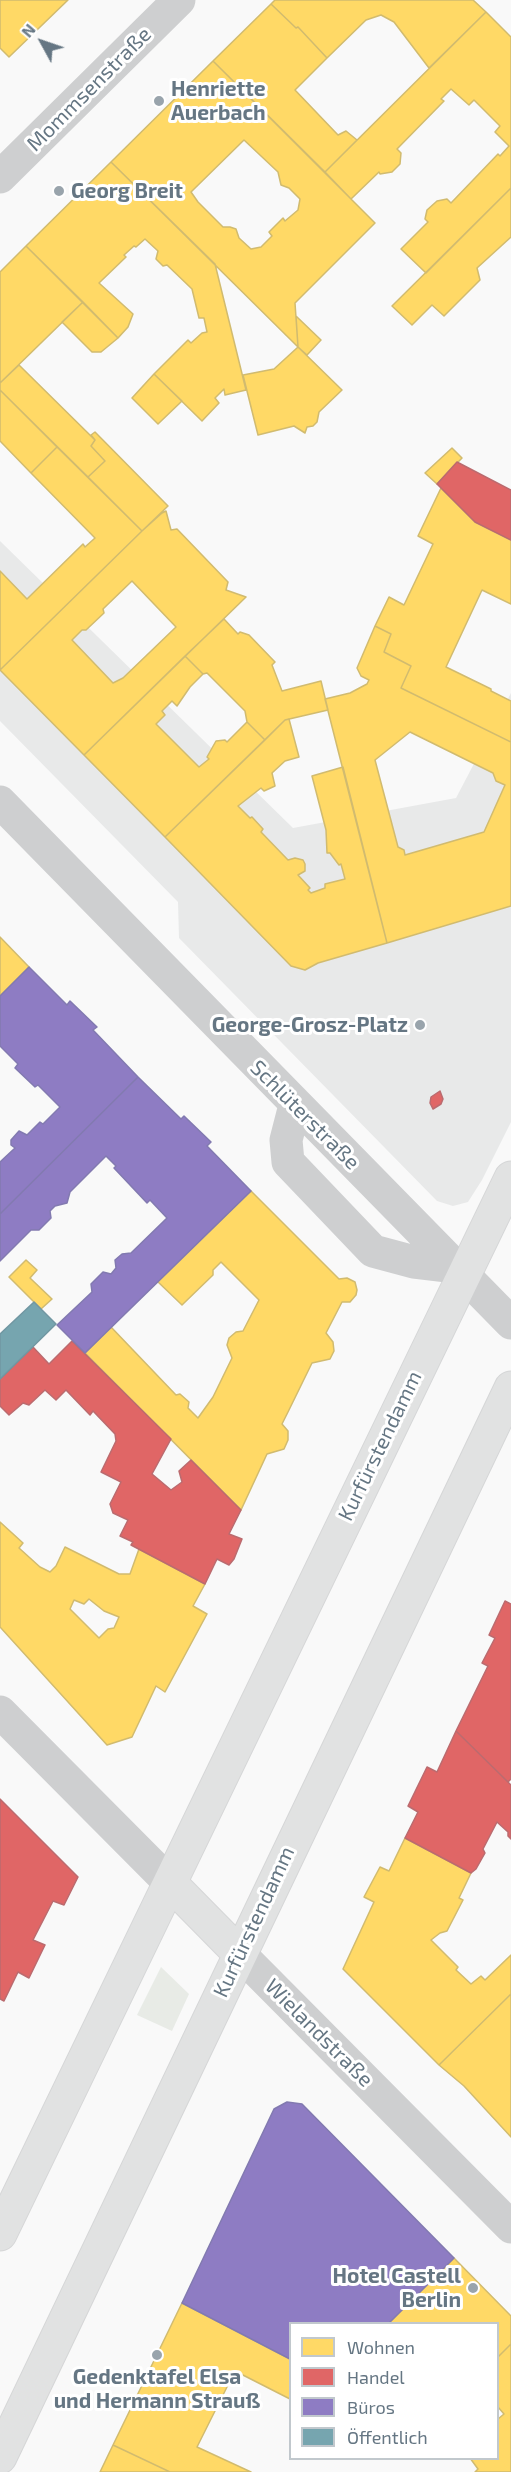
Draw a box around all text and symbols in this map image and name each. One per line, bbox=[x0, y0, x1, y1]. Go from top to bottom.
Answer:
north arrow bbox=[12, 12, 72, 72]
text: N bbox=[17, 20, 39, 41]
street label: Mommsenstraße bbox=[22, 22, 156, 156]
place label: Henriette Auerbach bbox=[171, 76, 266, 126]
marker: Henriette Auerbach bbox=[152, 94, 166, 108]
place label: Georg Breit bbox=[71, 178, 183, 204]
marker: Georg Breit bbox=[52, 184, 66, 198]
place label: George-Grosz-Platz bbox=[212, 1012, 408, 1038]
marker: George-Grosz-Platz bbox=[413, 1018, 427, 1032]
street label: Schlüterstraße bbox=[245, 1055, 365, 1175]
street label: Kurfürstendamm bbox=[333, 1367, 427, 1525]
street label: Kurfürstendamm bbox=[208, 1843, 300, 2001]
street label: Wielandstraße bbox=[260, 1974, 378, 2092]
place label: Hotel Castell Berlin bbox=[333, 2263, 461, 2313]
marker: Hotel Castell Berlin bbox=[466, 2281, 480, 2295]
legend bbox=[289, 2322, 499, 2460]
text: Wohnen bbox=[347, 2336, 415, 2358]
marker: Gedenktafel Elsa und Hermann Strauß bbox=[150, 2348, 164, 2362]
place label: Gedenktafel Elsa und Hermann Strauß bbox=[54, 2364, 260, 2414]
text: Handel bbox=[347, 2366, 405, 2388]
text: Büros bbox=[347, 2396, 395, 2418]
text: Öffentlich bbox=[347, 2426, 428, 2448]

